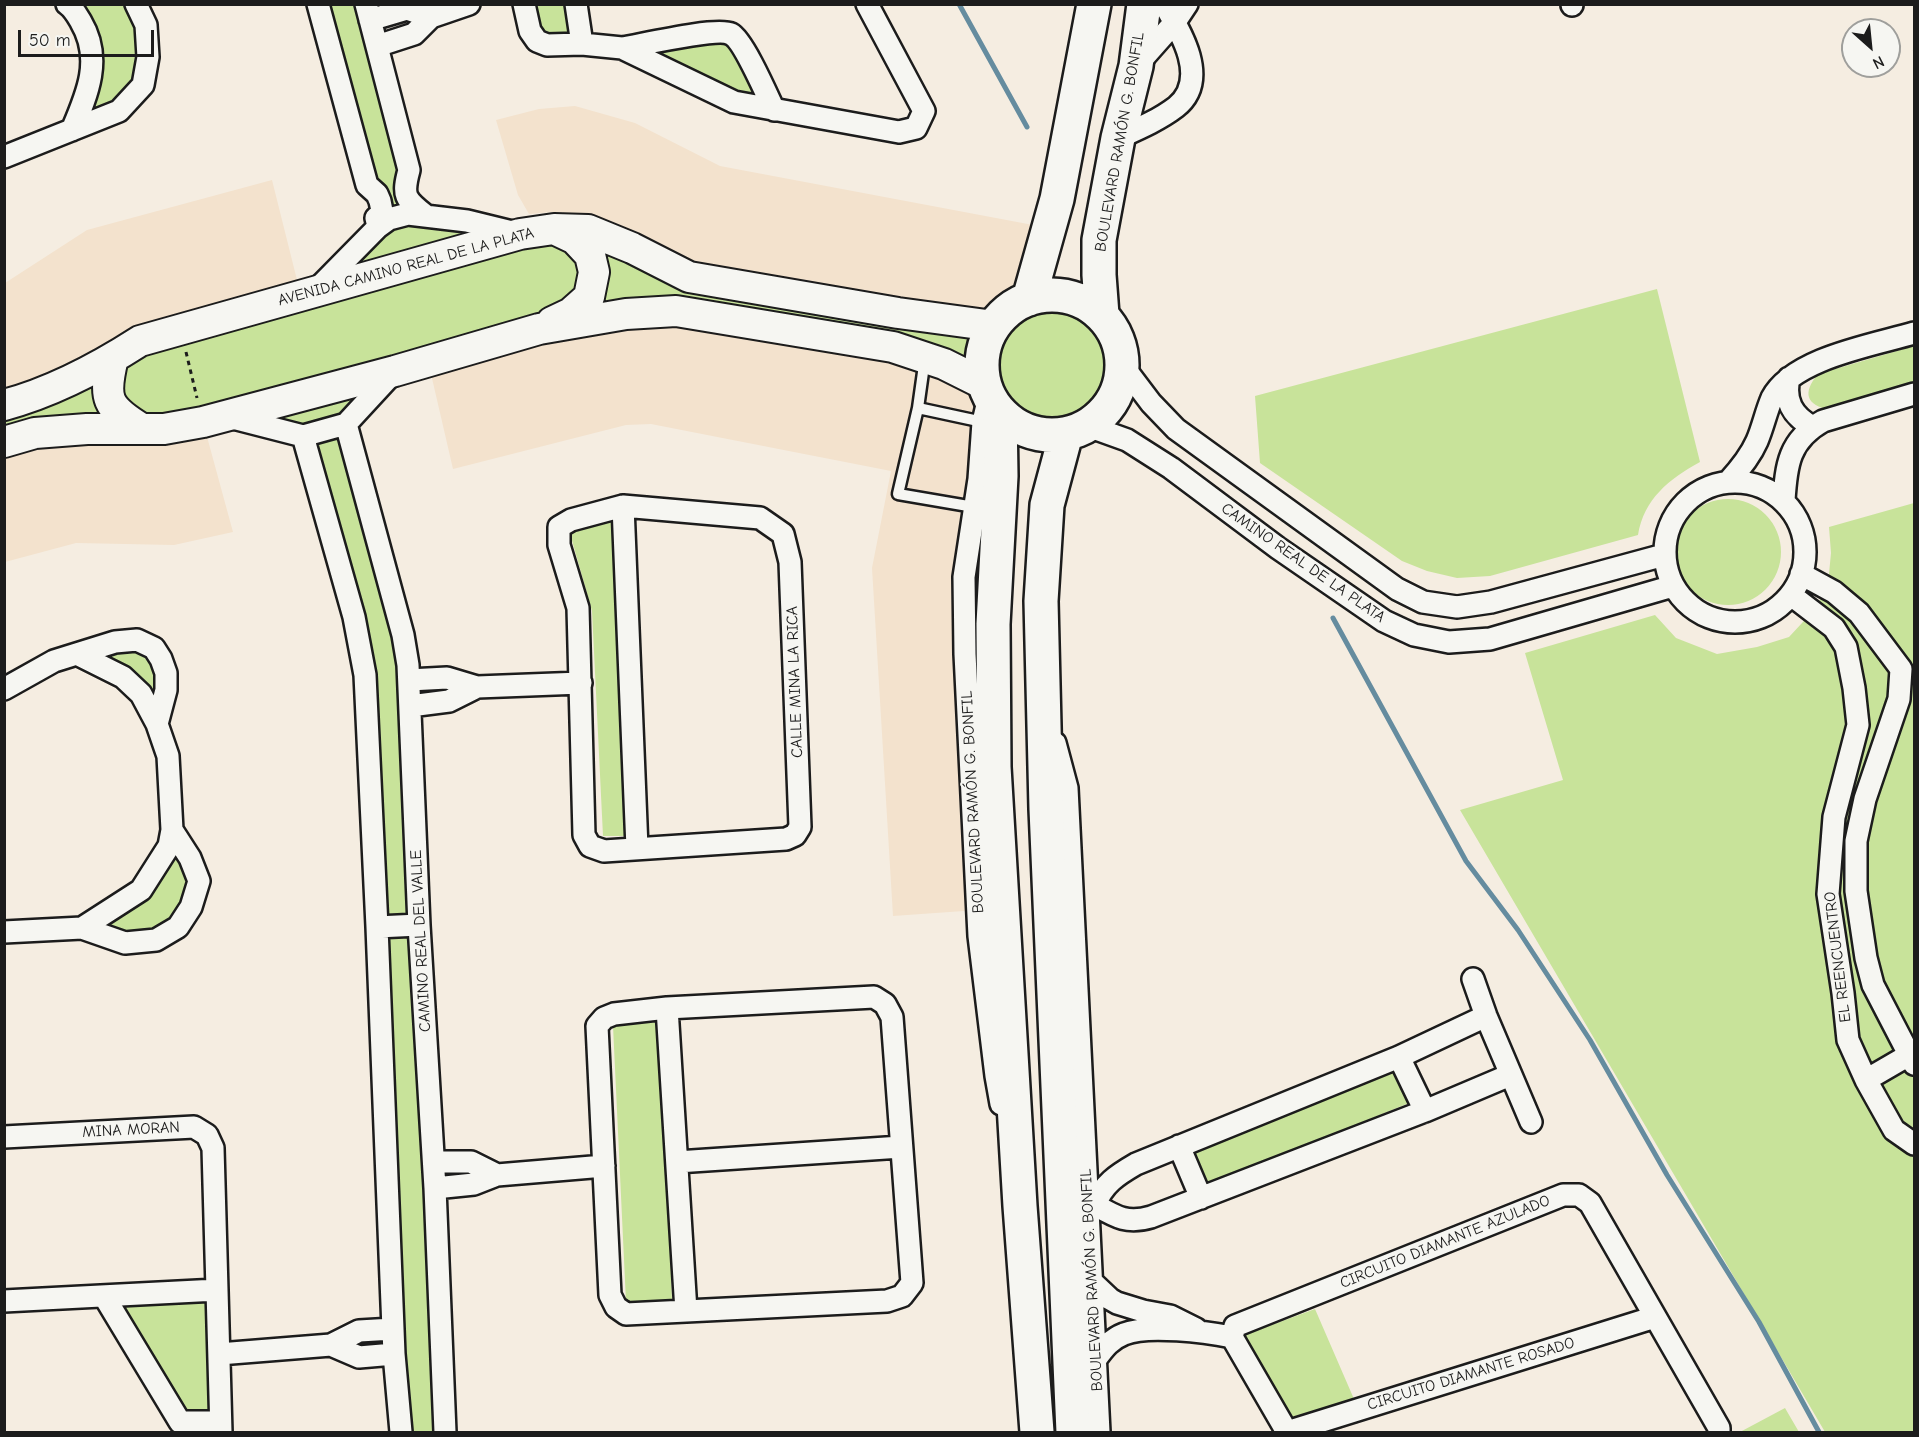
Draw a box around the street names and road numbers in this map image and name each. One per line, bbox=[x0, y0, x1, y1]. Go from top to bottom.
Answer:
street label: BOULEVARD RAMÓN G. BONFIL bbox=[1091, 31, 1149, 253]
street label: AVENIDA CAMINO REAL DE LA PLATA bbox=[276, 224, 536, 310]
street label: CAMINO REAL DE LA PLATA bbox=[1217, 499, 1389, 627]
street label: CALLE MINA LA RICA bbox=[783, 606, 807, 758]
street label: BOULEVARD RAMÓN G. BONFIL bbox=[958, 690, 988, 914]
street label: CAMINO REAL DEL VALLE bbox=[407, 849, 435, 1033]
street label: EL REENCUENTRO bbox=[1820, 891, 1856, 1023]
street label: MINA MORAN bbox=[82, 1118, 180, 1142]
street label: BOULEVARD RAMÓN G. BONFIL bbox=[1077, 1168, 1107, 1392]
street label: CIRCUITO DIAMANTE AZULADO bbox=[1337, 1191, 1553, 1293]
street label: CIRCUITO DIAMANTE ROSADO bbox=[1365, 1333, 1577, 1415]

